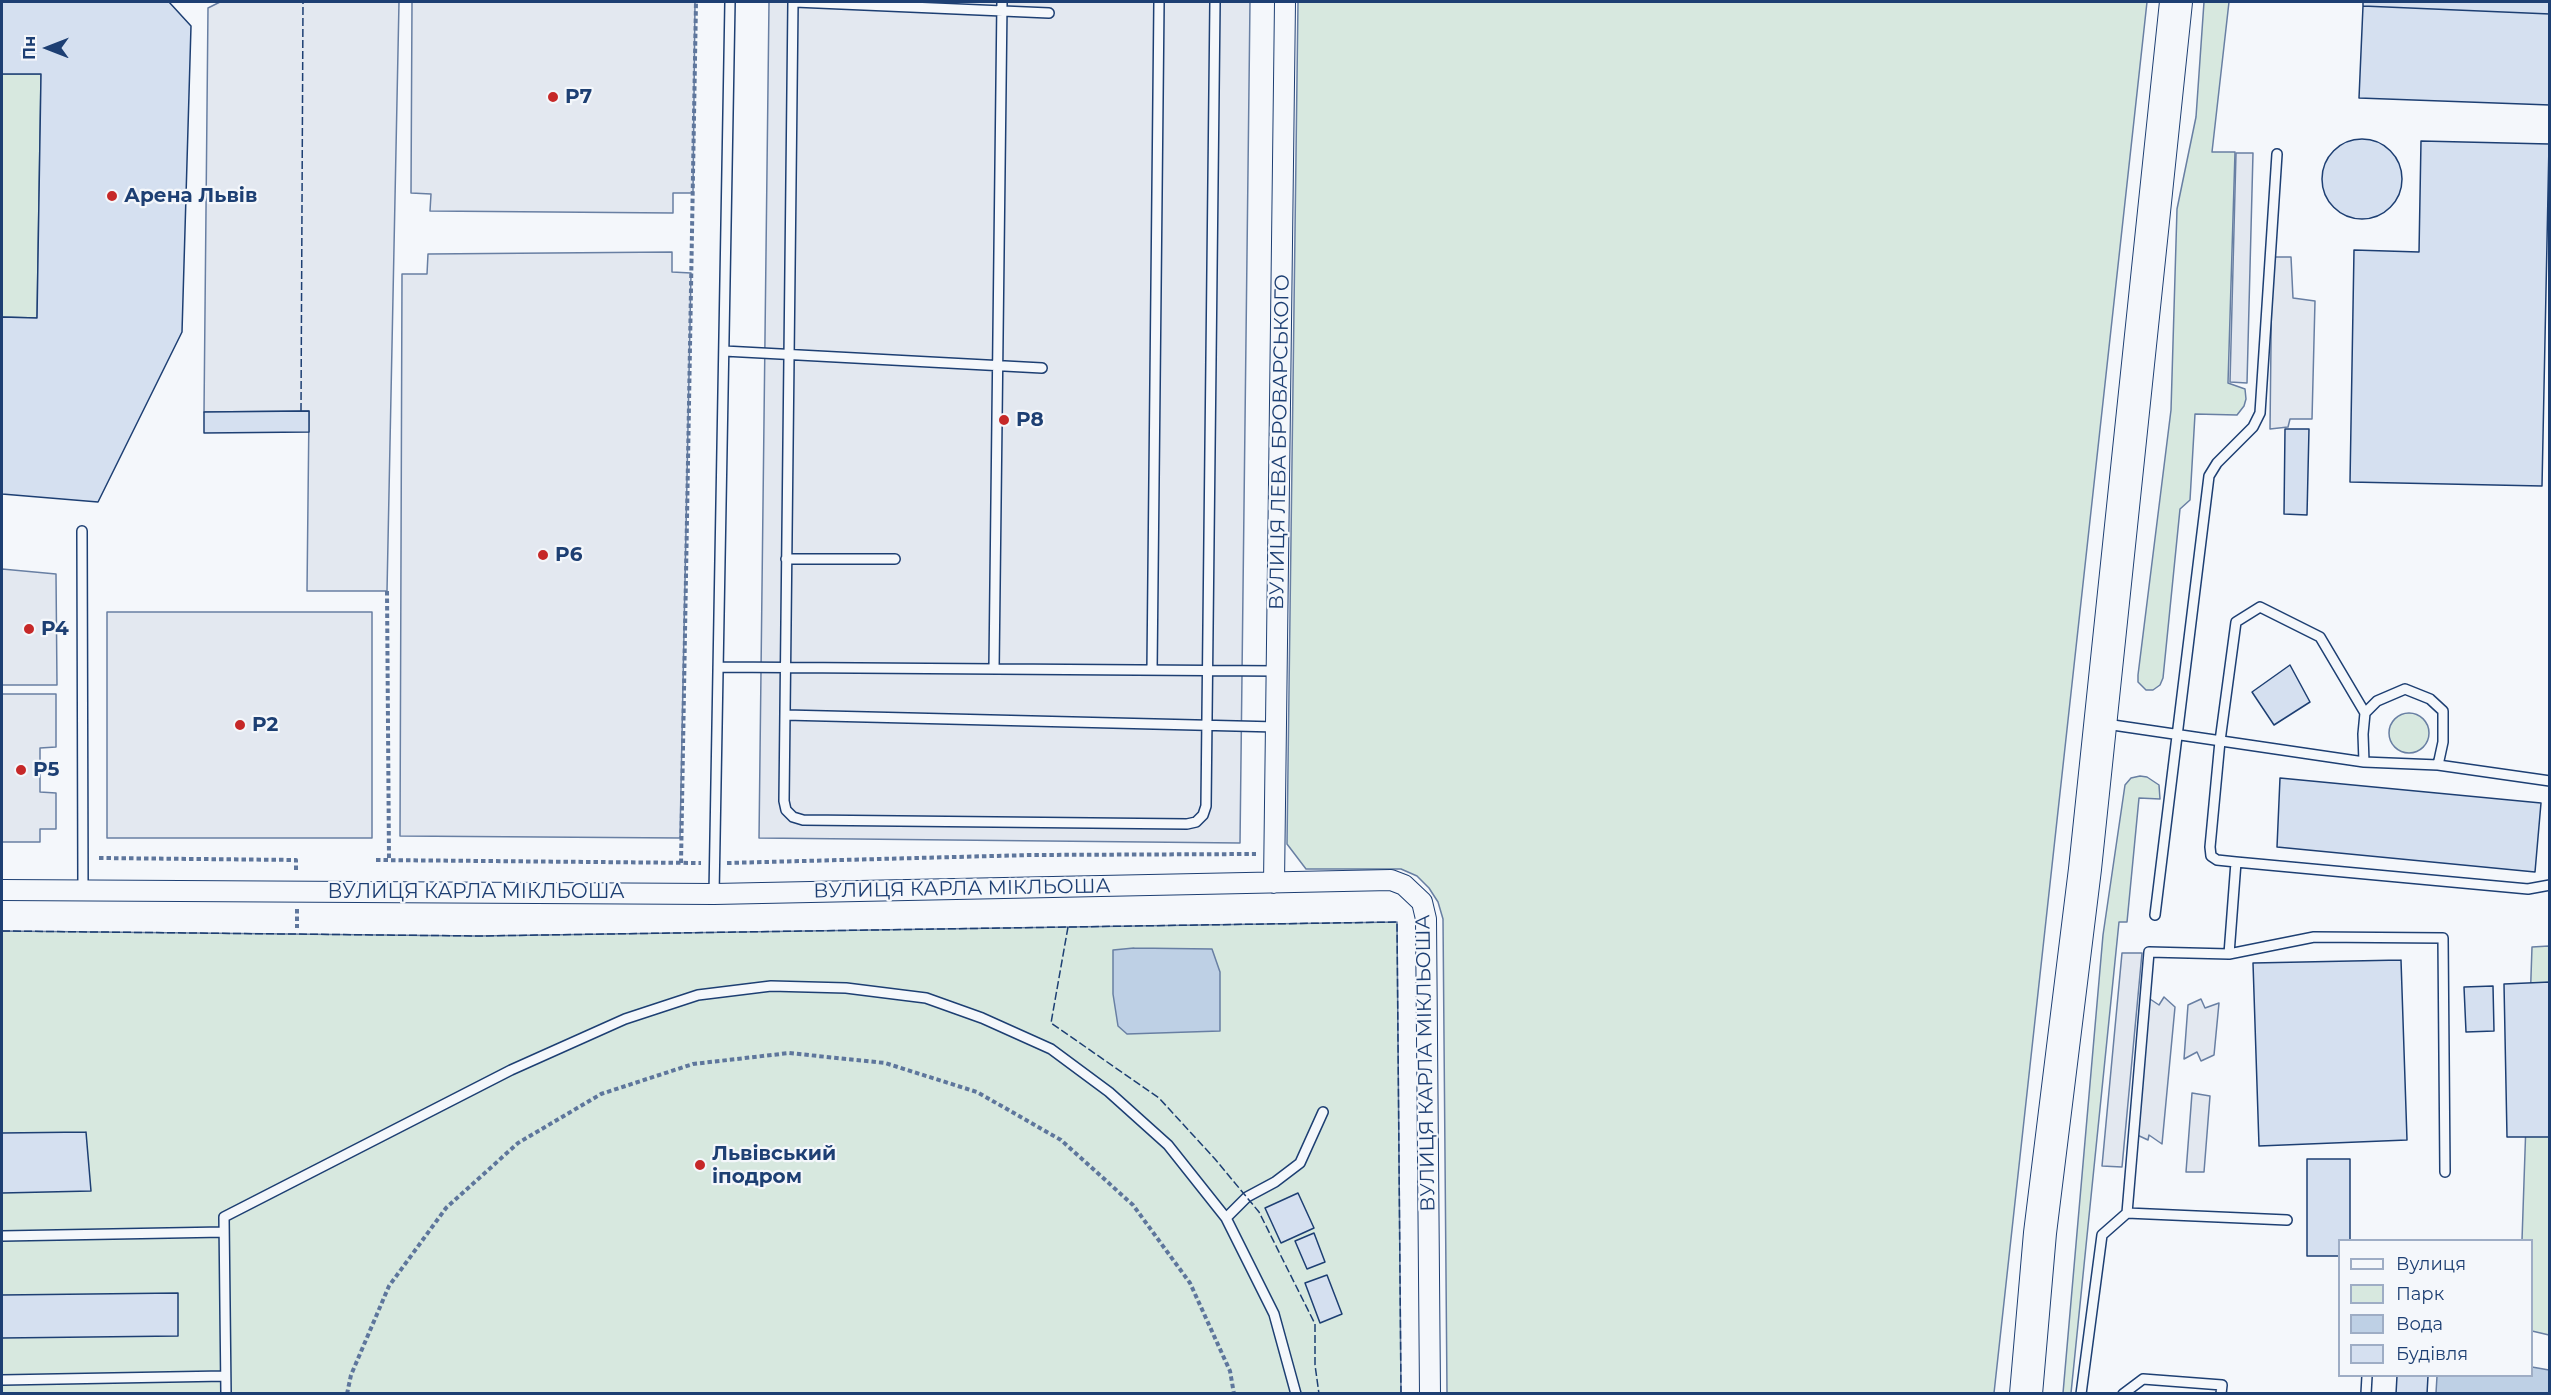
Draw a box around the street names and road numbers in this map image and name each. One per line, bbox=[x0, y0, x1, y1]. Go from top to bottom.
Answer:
street label: ВУЛИЦЯ ЛЕВА БРОВАРСЬКОГО bbox=[1265, 274, 1295, 610]
street label: ВУЛИЦЯ КАРЛА МІКЛЬОША bbox=[813, 874, 1111, 904]
street label: ВУЛИЦЯ КАРЛА МІКЛЬОША bbox=[327, 880, 625, 904]
street label: ВУЛИЦЯ КАРЛА МІКЛЬОША bbox=[1411, 914, 1441, 1212]

